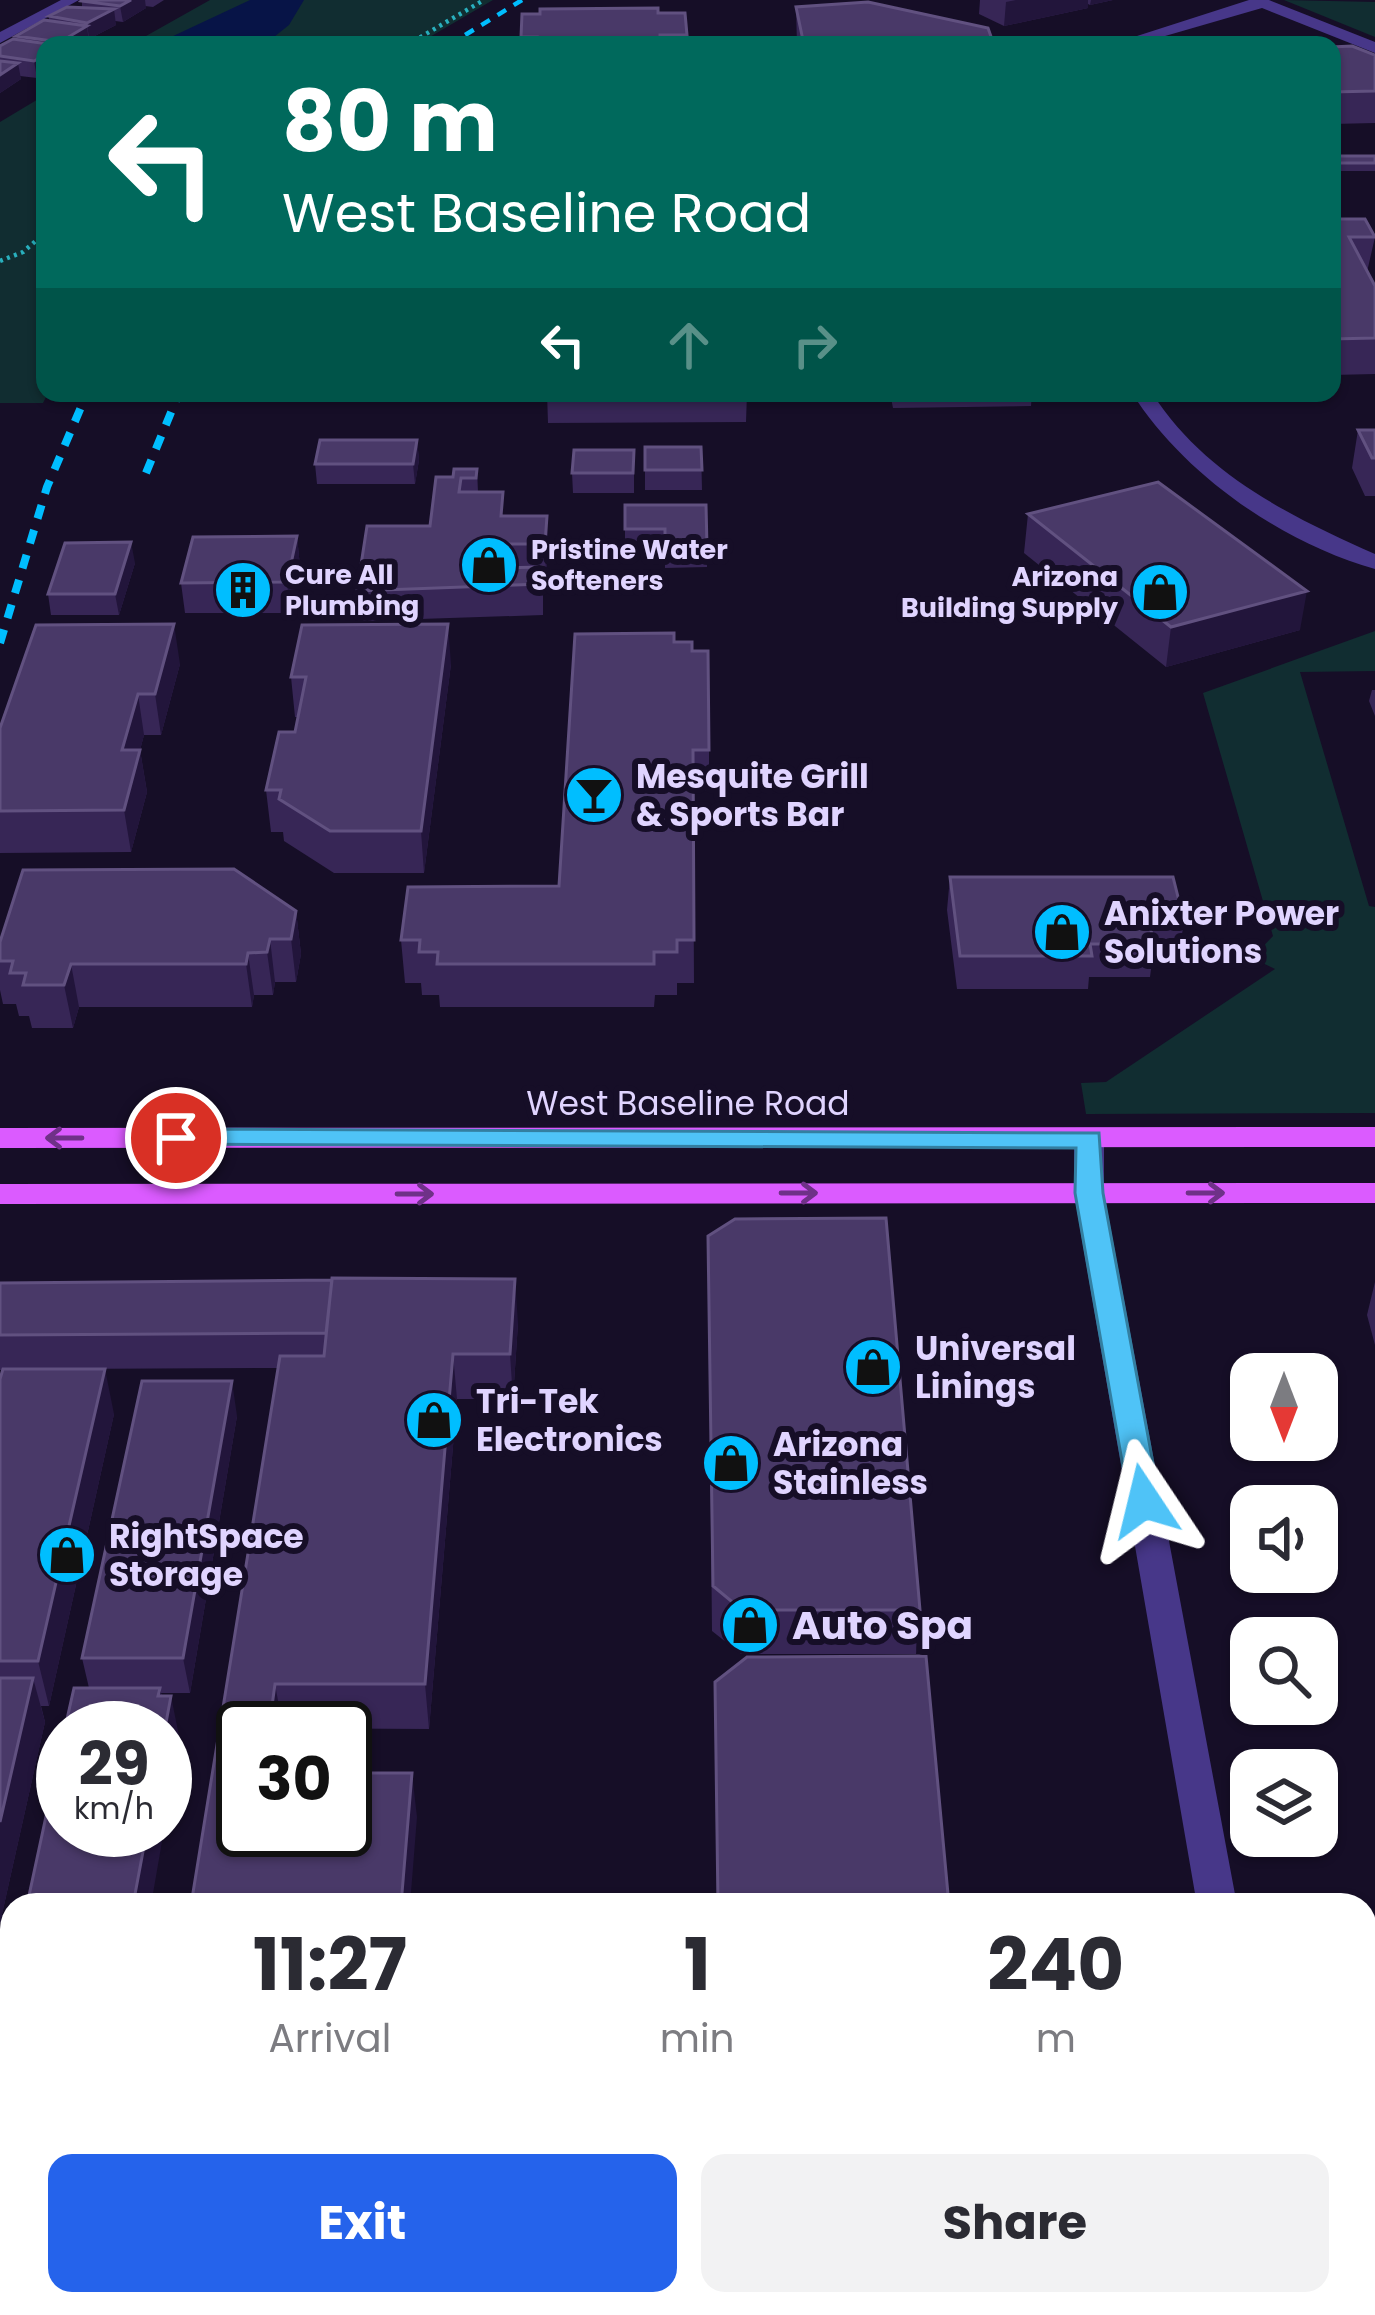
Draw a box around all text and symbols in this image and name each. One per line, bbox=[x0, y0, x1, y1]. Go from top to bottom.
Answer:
text: 80 m bbox=[282, 63, 498, 180]
icon: left bbox=[84, 84, 240, 240]
text: West Baseline Road bbox=[282, 175, 811, 251]
icon: left bbox=[530, 312, 596, 378]
icon: ahead bbox=[656, 312, 722, 378]
icon: right bbox=[782, 312, 848, 378]
place label: Pristine Water Softeners bbox=[531, 531, 728, 599]
shop icon: Pristine Water Softeners bbox=[458, 534, 520, 596]
place label: Cure All Plumbing bbox=[285, 556, 419, 624]
place label: Arizona Building Supply bbox=[901, 558, 1119, 626]
building icon: Cure All Plumbing bbox=[212, 559, 274, 621]
shop icon: Arizona Building Supply bbox=[1129, 561, 1191, 623]
place label: Mesquite Grill & Sports Bar bbox=[636, 753, 869, 838]
bar icon: Mesquite Grill & Sports Bar bbox=[563, 764, 625, 826]
place label: Anixter Power Solutions bbox=[1104, 890, 1339, 975]
shop icon: Anixter Power Solutions bbox=[1031, 901, 1093, 963]
street label: West Baseline Road bbox=[526, 1080, 850, 1127]
pin bbox=[125, 1087, 227, 1189]
icon: arrive bbox=[143, 1105, 209, 1171]
one-way arrow bbox=[45, 1127, 84, 1149]
one-way arrow bbox=[779, 1182, 818, 1204]
one-way arrow bbox=[1186, 1182, 1225, 1204]
one-way arrow bbox=[395, 1183, 434, 1205]
place label: Universal Linings bbox=[915, 1325, 1076, 1410]
shop icon: Universal Linings bbox=[842, 1336, 904, 1398]
north arrow bbox=[1230, 1353, 1338, 1461]
map controls bbox=[1230, 1353, 1338, 1857]
place label: Tri-Tek Electronics bbox=[476, 1378, 663, 1463]
shop icon: Tri-Tek Electronics bbox=[403, 1389, 465, 1451]
place label: Arizona Stainless bbox=[773, 1421, 928, 1506]
shop icon: Arizona Stainless bbox=[700, 1432, 762, 1494]
position arrow bbox=[1081, 1438, 1207, 1564]
button: sound bbox=[1230, 1485, 1338, 1593]
place label: RightSpace Storage bbox=[109, 1513, 304, 1598]
shop icon: RightSpace Storage bbox=[36, 1524, 98, 1586]
shop icon: Auto Spa bbox=[719, 1594, 781, 1656]
place label: Auto Spa bbox=[792, 1598, 973, 1653]
button: search bbox=[1230, 1617, 1338, 1725]
speed limit sign: 30 bbox=[216, 1701, 372, 1857]
text: 29 bbox=[78, 1722, 150, 1806]
button: layers bbox=[1230, 1749, 1338, 1857]
text: km/h bbox=[74, 1787, 154, 1830]
text: 11:27 bbox=[253, 1914, 407, 2015]
text: 1 bbox=[684, 1914, 711, 2015]
text: 240 bbox=[987, 1914, 1124, 2015]
text: Arrival bbox=[269, 2011, 391, 2066]
text: min bbox=[660, 2011, 735, 2066]
text: m bbox=[1036, 2011, 1076, 2066]
button: Exit bbox=[48, 2154, 677, 2292]
button: Share bbox=[701, 2154, 1329, 2292]

